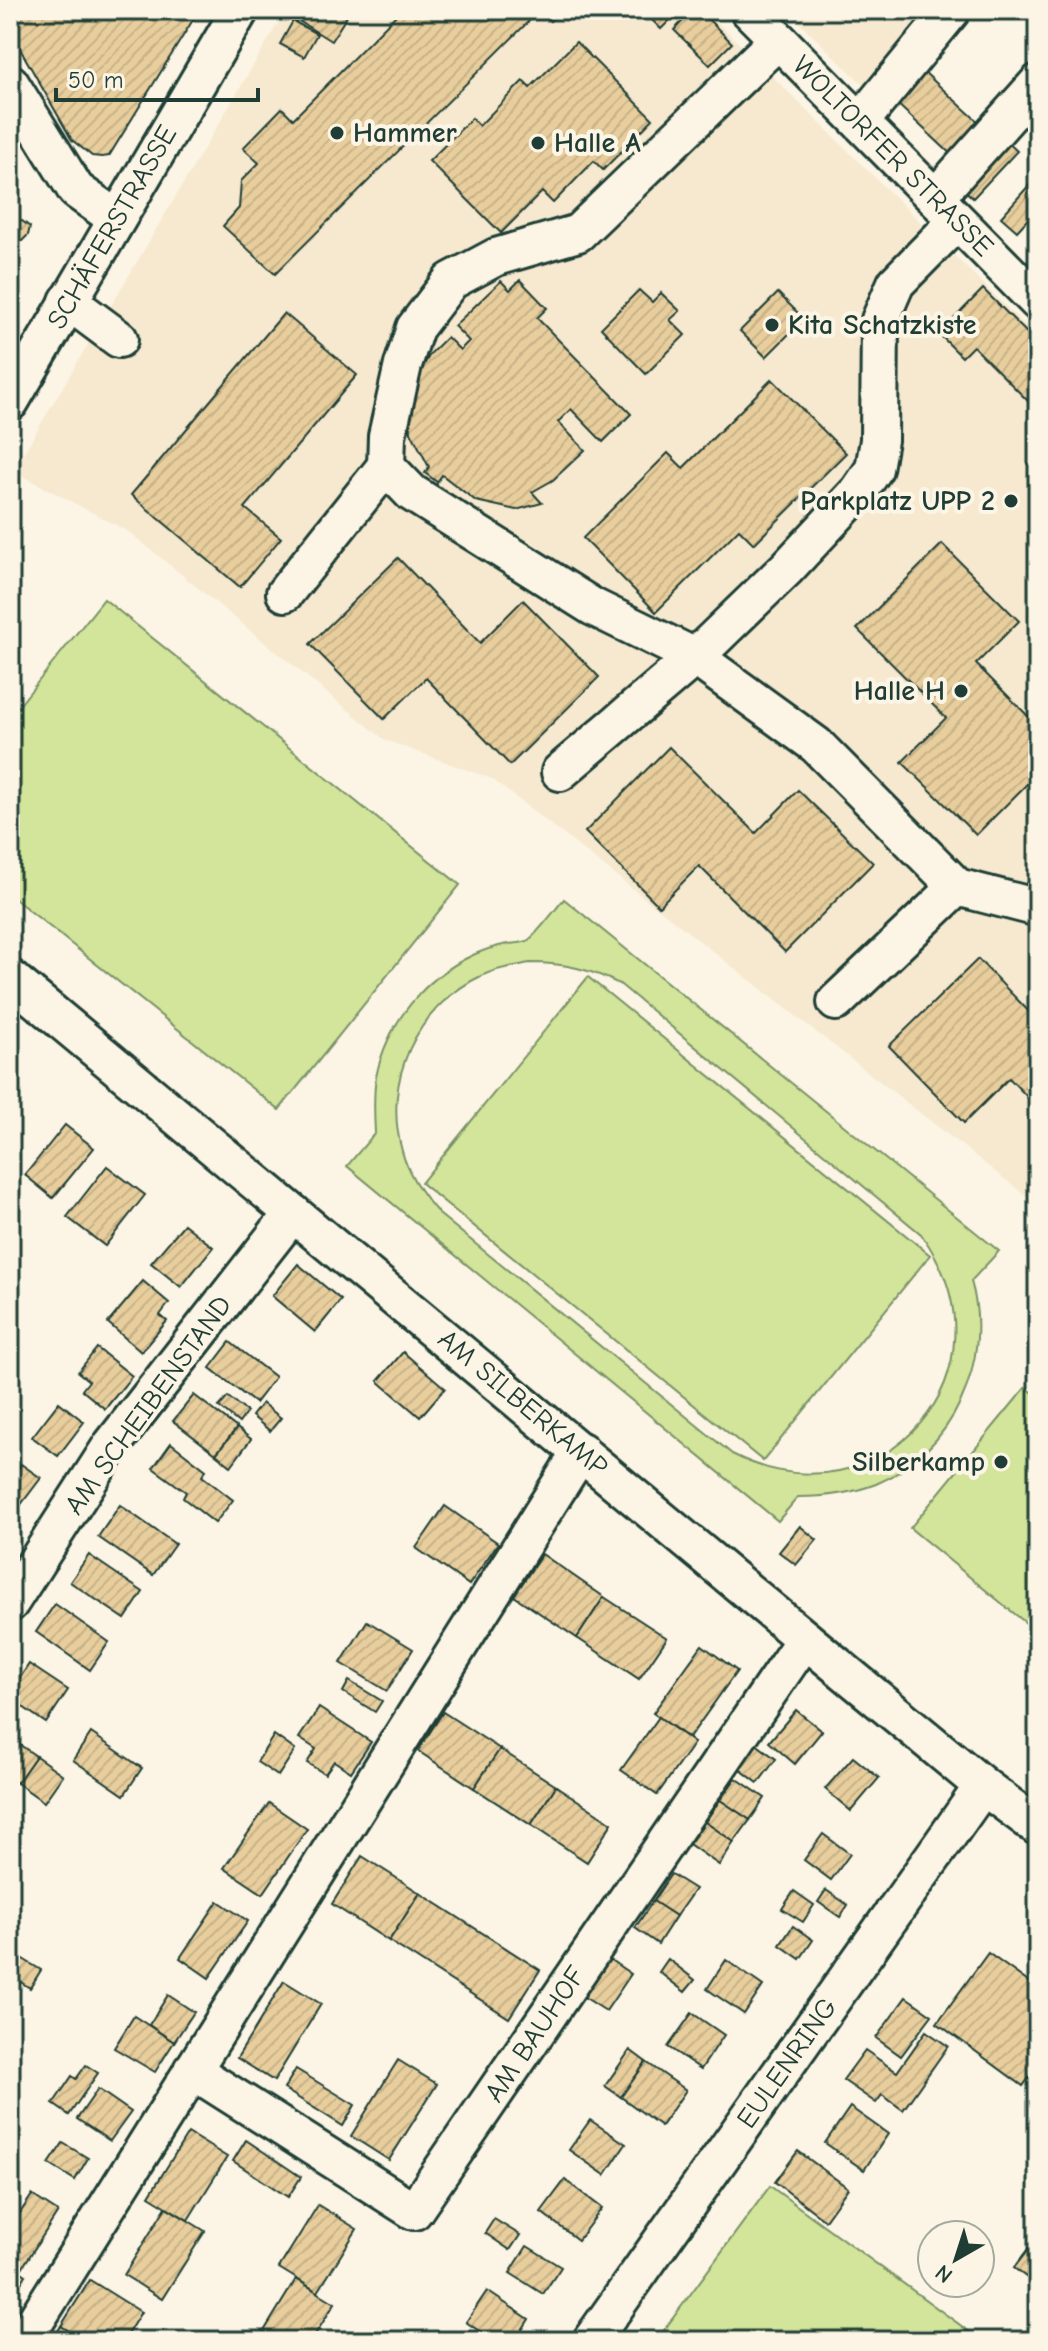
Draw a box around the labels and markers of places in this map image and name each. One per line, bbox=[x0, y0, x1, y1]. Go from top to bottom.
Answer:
place label: Hammer bbox=[353, 117, 458, 149]
marker: Hammer bbox=[328, 124, 346, 142]
place label: Halle A bbox=[554, 127, 641, 159]
marker: Halle A bbox=[529, 134, 547, 152]
place label: Kita Schatzkiste bbox=[788, 309, 977, 341]
marker: Kita Schatzkiste bbox=[763, 316, 781, 334]
place label: Parkplatz UPP 2 bbox=[800, 485, 995, 517]
marker: Parkplatz UPP 2 bbox=[1002, 492, 1020, 510]
place label: Halle H bbox=[854, 675, 945, 707]
marker: Halle H bbox=[952, 682, 970, 700]
place label: Silberkamp bbox=[852, 1446, 985, 1478]
marker: Silberkamp bbox=[992, 1453, 1010, 1471]

